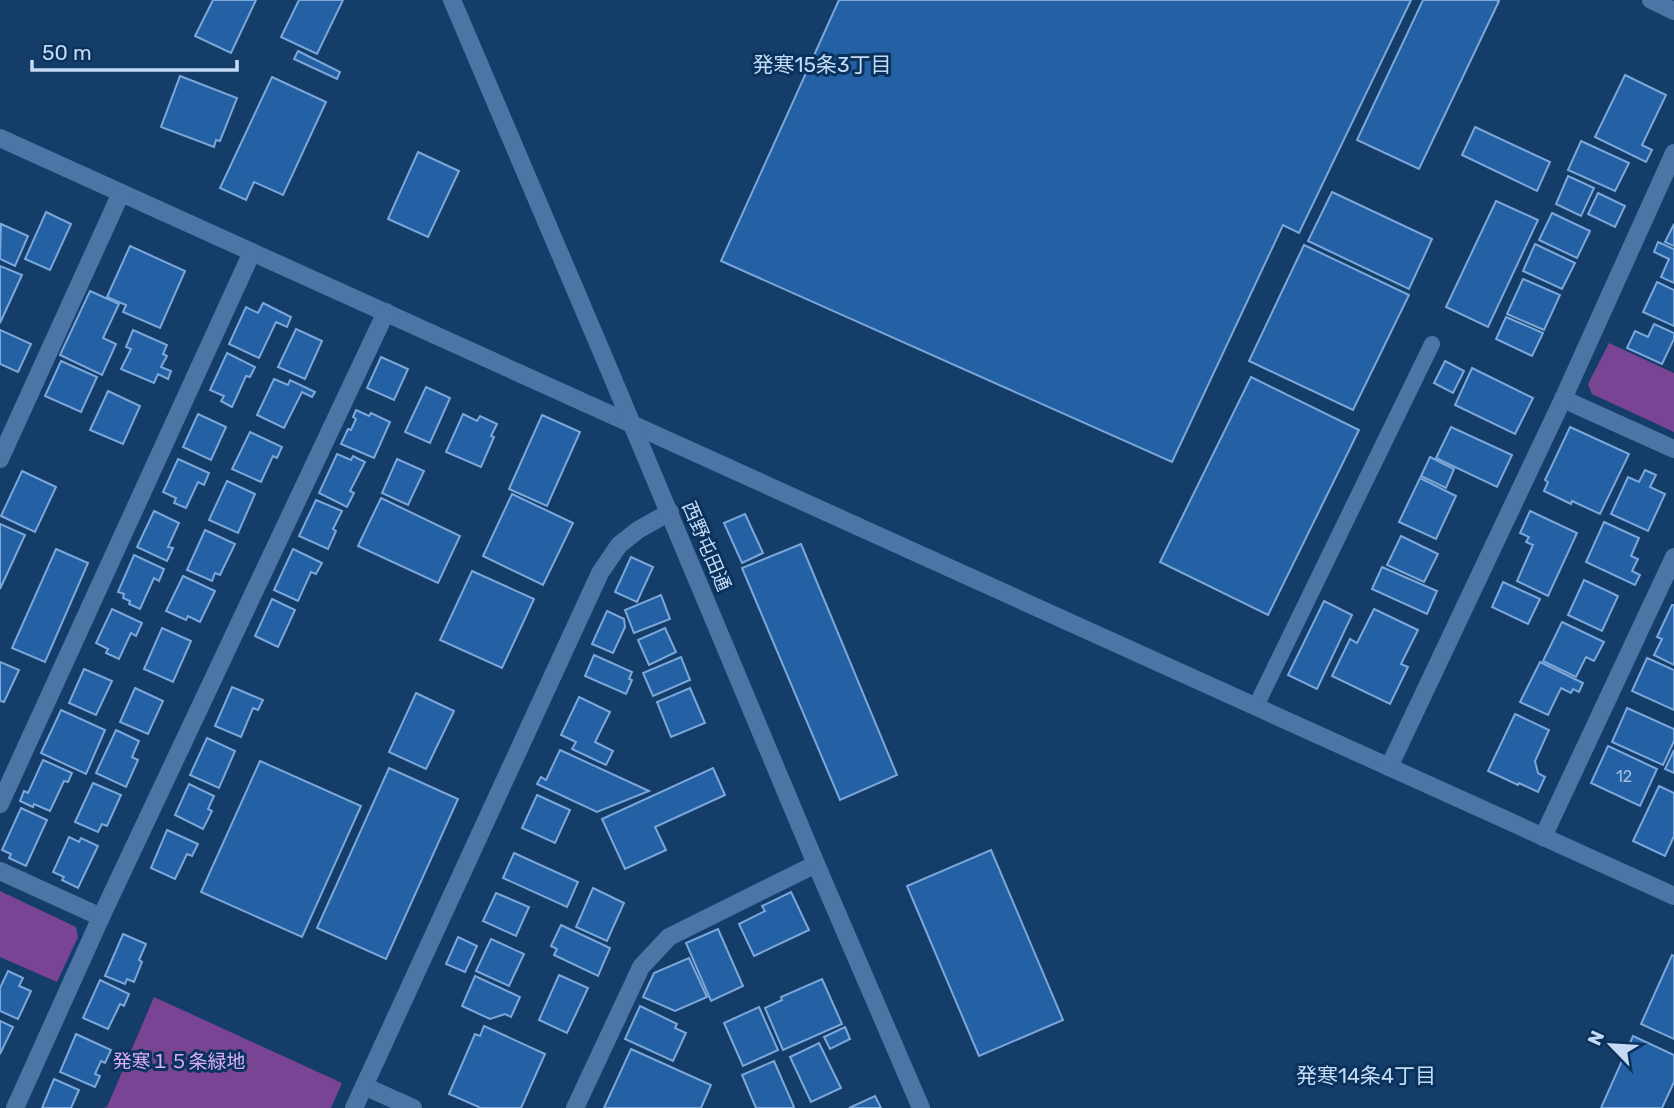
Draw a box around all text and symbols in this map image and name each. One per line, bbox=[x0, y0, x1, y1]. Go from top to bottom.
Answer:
scale bar bbox=[32, 28, 236, 72]
text: 50 m bbox=[42, 40, 92, 65]
district label: 発寒15条3丁目 bbox=[752, 52, 892, 77]
street label: 西野屯田通 bbox=[677, 498, 736, 594]
house number: 12 bbox=[1616, 767, 1632, 786]
north arrow bbox=[1576, 1010, 1646, 1080]
text: N bbox=[1583, 1027, 1609, 1049]
park label: 発寒１５条緑地 bbox=[112, 1050, 246, 1073]
district label: 発寒14条4丁目 bbox=[1296, 1063, 1436, 1088]

